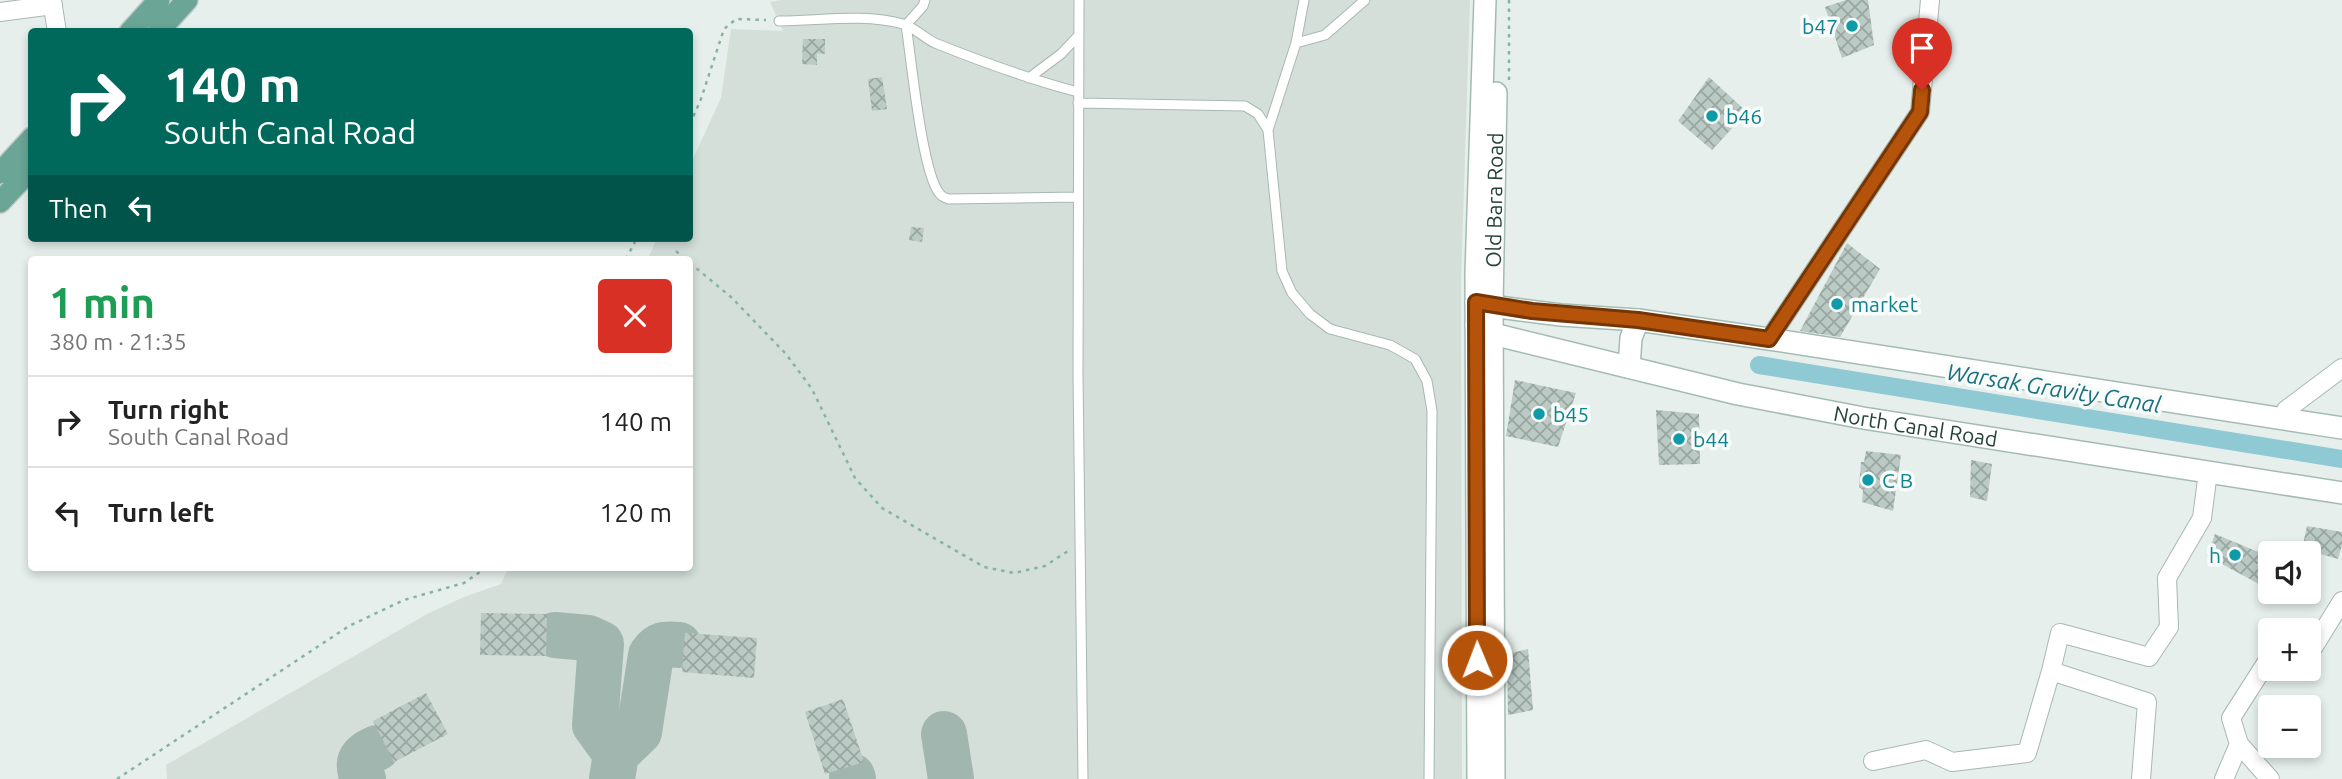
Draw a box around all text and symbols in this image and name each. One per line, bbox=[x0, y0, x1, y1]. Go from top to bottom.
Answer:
place label: b47 bbox=[1802, 14, 1838, 38]
marker: b47 bbox=[1844, 18, 1860, 34]
pin bbox=[1892, 18, 1952, 90]
icon: arrive bbox=[1903, 29, 1941, 67]
icon: right bbox=[49, 56, 140, 147]
text: 140 m bbox=[164, 56, 301, 111]
place label: b46 bbox=[1726, 104, 1762, 128]
marker: b46 bbox=[1704, 108, 1720, 124]
text: South Canal Road bbox=[164, 114, 416, 150]
street label: Old Bara Road bbox=[1481, 132, 1507, 268]
icon: left bbox=[122, 189, 160, 227]
text: Then bbox=[49, 194, 108, 223]
text: 1 min bbox=[49, 279, 155, 326]
button: close bbox=[598, 279, 672, 353]
place label: market bbox=[1851, 292, 1918, 316]
marker: market bbox=[1829, 296, 1845, 312]
text: 380 m · 21:35 bbox=[49, 329, 187, 354]
water label: Warsak Gravity Canal bbox=[1945, 359, 2163, 417]
text: Turn right bbox=[108, 395, 229, 424]
street label: North Canal Road bbox=[1832, 401, 1999, 451]
place label: b45 bbox=[1553, 402, 1589, 426]
icon: right bbox=[49, 403, 87, 441]
marker: b45 bbox=[1531, 406, 1547, 422]
text: 140 m bbox=[600, 407, 672, 436]
text: South Canal Road bbox=[108, 424, 289, 449]
place label: b44 bbox=[1693, 427, 1729, 451]
marker: b44 bbox=[1671, 431, 1687, 447]
place label: C B bbox=[1882, 468, 1913, 492]
marker: C B bbox=[1860, 472, 1876, 488]
icon: left bbox=[49, 494, 87, 532]
text: Turn left bbox=[108, 498, 214, 527]
text: 120 m bbox=[600, 498, 672, 527]
map controls bbox=[2258, 541, 2321, 758]
button: sound bbox=[2258, 541, 2321, 604]
place label: h bbox=[2209, 543, 2221, 567]
marker: h bbox=[2227, 547, 2243, 563]
button: + bbox=[2258, 618, 2321, 681]
position arrow bbox=[1440, 623, 1514, 697]
button: − bbox=[2258, 695, 2321, 758]

